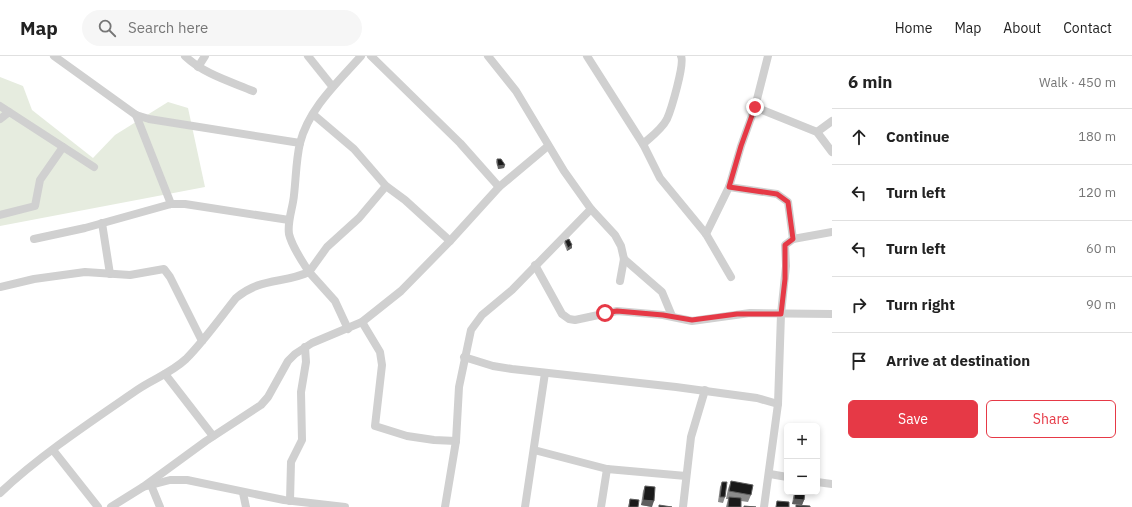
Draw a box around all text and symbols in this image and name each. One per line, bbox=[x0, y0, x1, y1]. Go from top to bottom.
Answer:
search box bbox=[82, 10, 362, 46]
text: Map bbox=[20, 16, 58, 40]
icon: search bbox=[96, 17, 118, 39]
text: Search here bbox=[128, 18, 208, 37]
text: Home bbox=[895, 19, 932, 37]
text: Map bbox=[954, 19, 981, 37]
text: About bbox=[1003, 19, 1041, 37]
text: Contact bbox=[1063, 19, 1112, 37]
text: 6 min bbox=[848, 71, 892, 93]
text: Walk · 450 m bbox=[1039, 74, 1116, 91]
route end bbox=[746, 98, 764, 116]
icon: ahead bbox=[848, 126, 870, 148]
text: Continue bbox=[886, 127, 950, 146]
text: 180 m bbox=[1078, 128, 1116, 145]
icon: left bbox=[848, 182, 870, 204]
text: Turn left bbox=[886, 183, 946, 202]
text: 120 m bbox=[1078, 184, 1116, 201]
icon: left bbox=[848, 238, 870, 260]
text: Turn left bbox=[886, 239, 946, 258]
text: 60 m bbox=[1086, 240, 1116, 257]
icon: right bbox=[848, 294, 870, 316]
text: Turn right bbox=[886, 295, 955, 314]
text: 90 m bbox=[1086, 296, 1116, 313]
route start bbox=[596, 304, 614, 322]
icon: arrive bbox=[848, 350, 870, 372]
text: Arrive at destination bbox=[886, 351, 1030, 370]
button: Save bbox=[848, 400, 978, 438]
button: Share bbox=[986, 400, 1116, 438]
map controls bbox=[784, 423, 820, 495]
button: + bbox=[784, 423, 820, 459]
button: − bbox=[784, 459, 820, 495]

